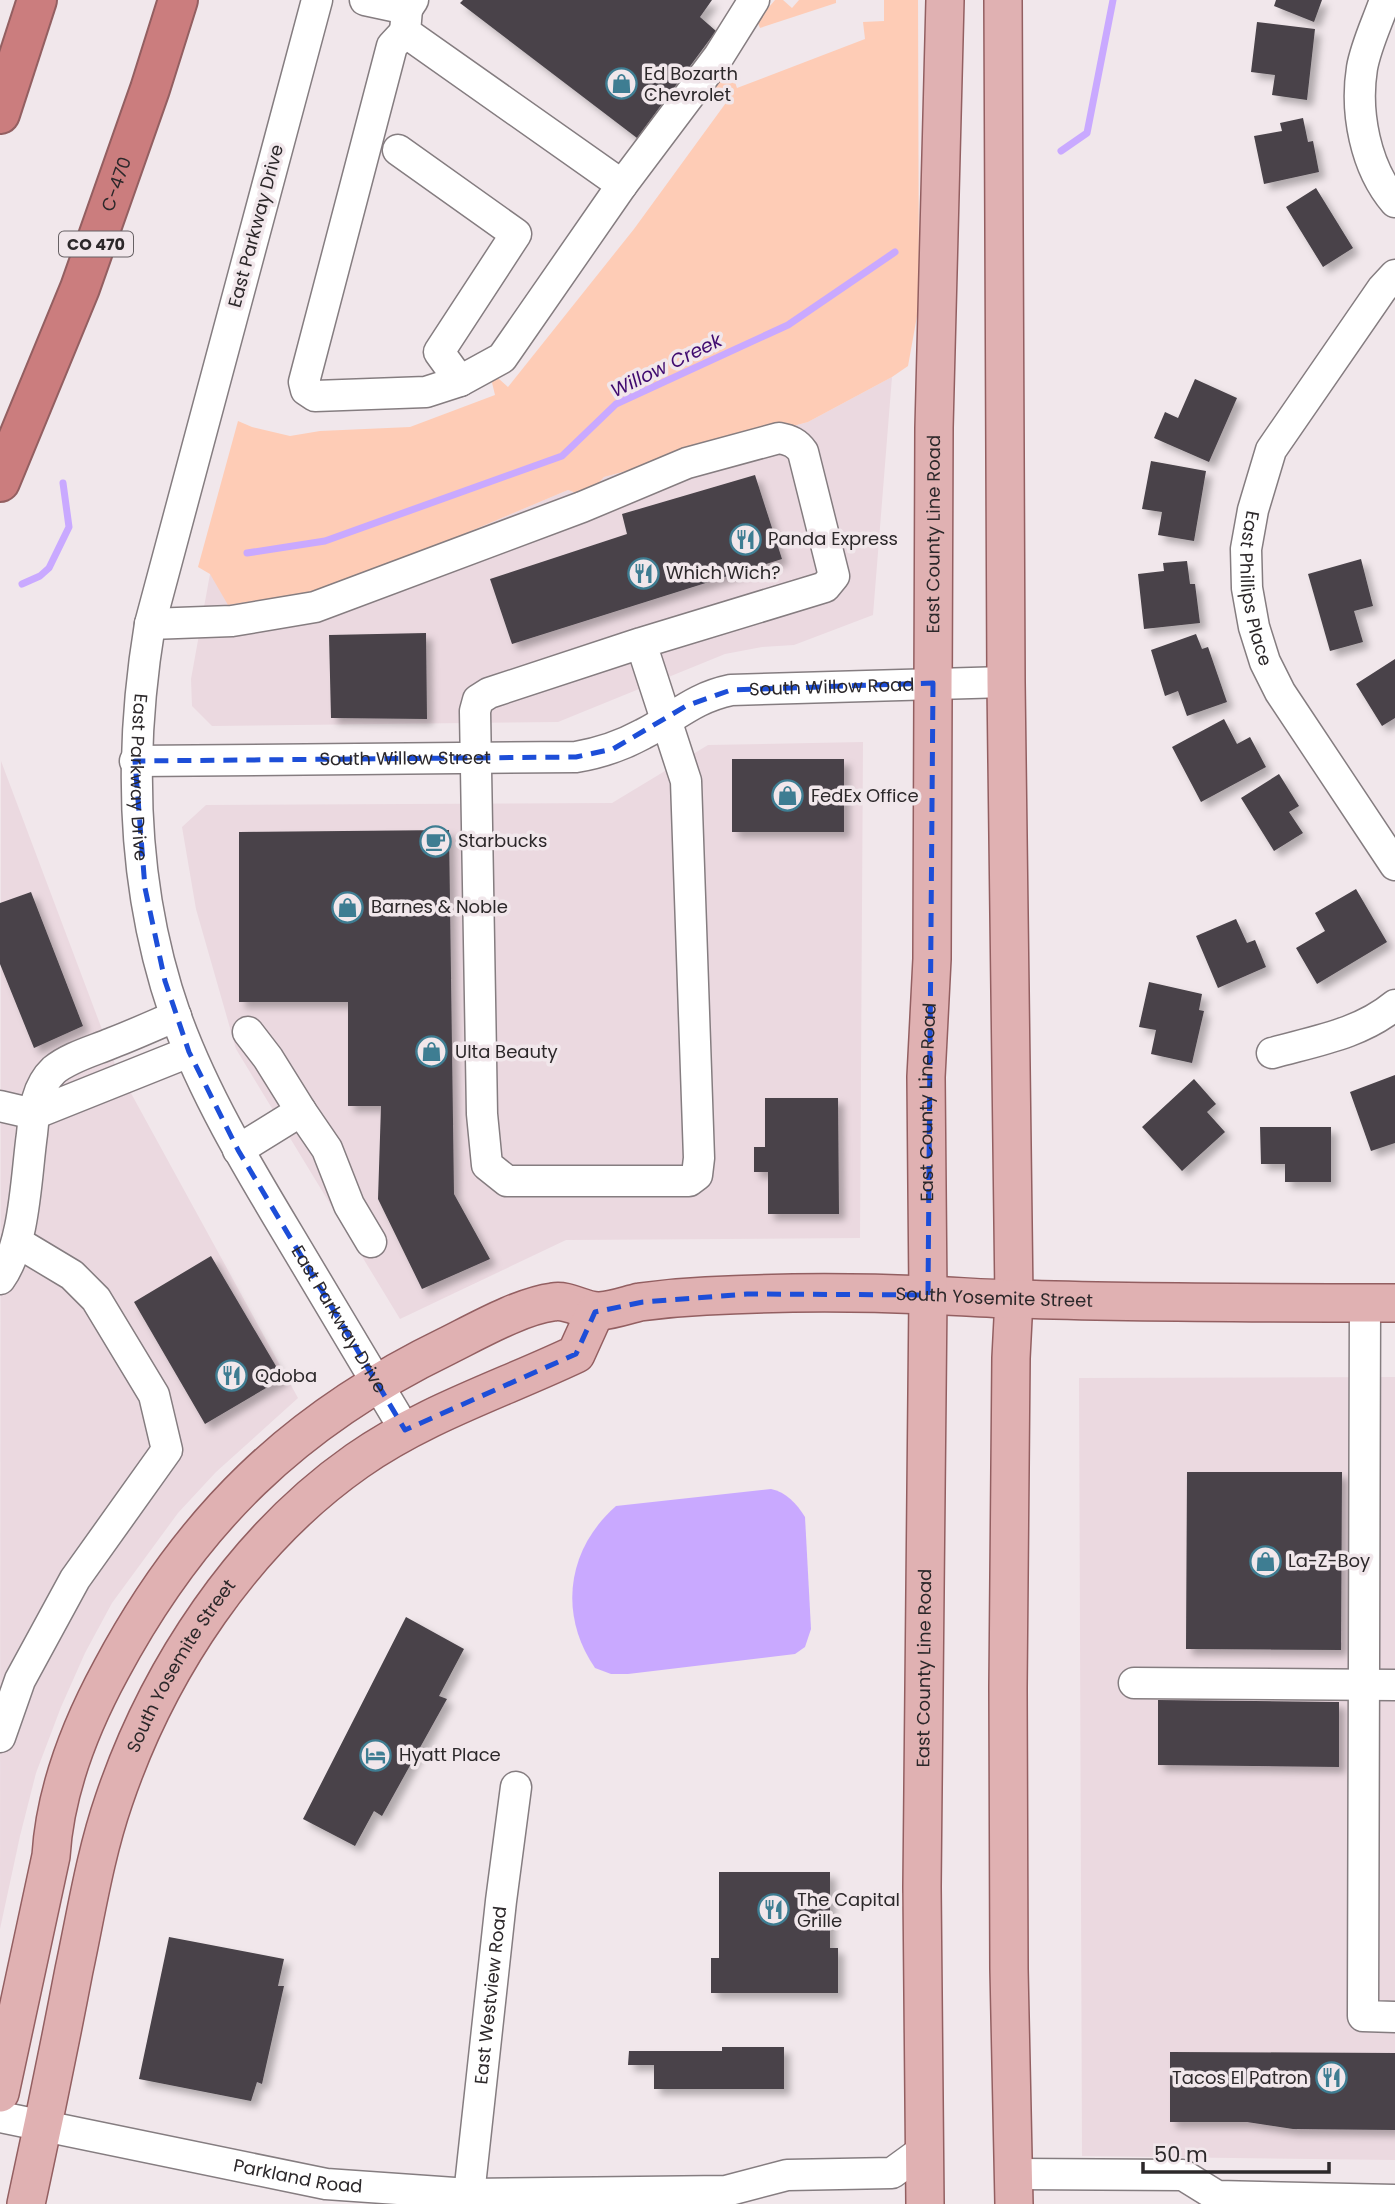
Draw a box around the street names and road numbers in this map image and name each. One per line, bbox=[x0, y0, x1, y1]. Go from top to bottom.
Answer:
street label: East Parkway Drive bbox=[222, 142, 289, 310]
street label: C-470 bbox=[95, 153, 137, 215]
road number: CO 470 bbox=[59, 232, 133, 256]
street label: East County Line Road bbox=[920, 435, 946, 634]
street label: East Phillips Place bbox=[1234, 509, 1278, 669]
street label: South Willow Road bbox=[749, 672, 915, 701]
street label: East Parkway Drive bbox=[125, 692, 154, 862]
street label: South Willow Street bbox=[319, 745, 491, 771]
street label: East County Line Road bbox=[913, 1002, 942, 1202]
street label: East Parkway Drive bbox=[286, 1240, 393, 1398]
street label: South Yosemite Street bbox=[895, 1281, 1093, 1313]
street label: East County Line Road bbox=[910, 1569, 937, 1768]
street label: South Yosemite Street bbox=[120, 1574, 241, 1756]
street label: East Westview Road bbox=[468, 1905, 512, 2086]
street label: Parkland Road bbox=[231, 2152, 363, 2199]

